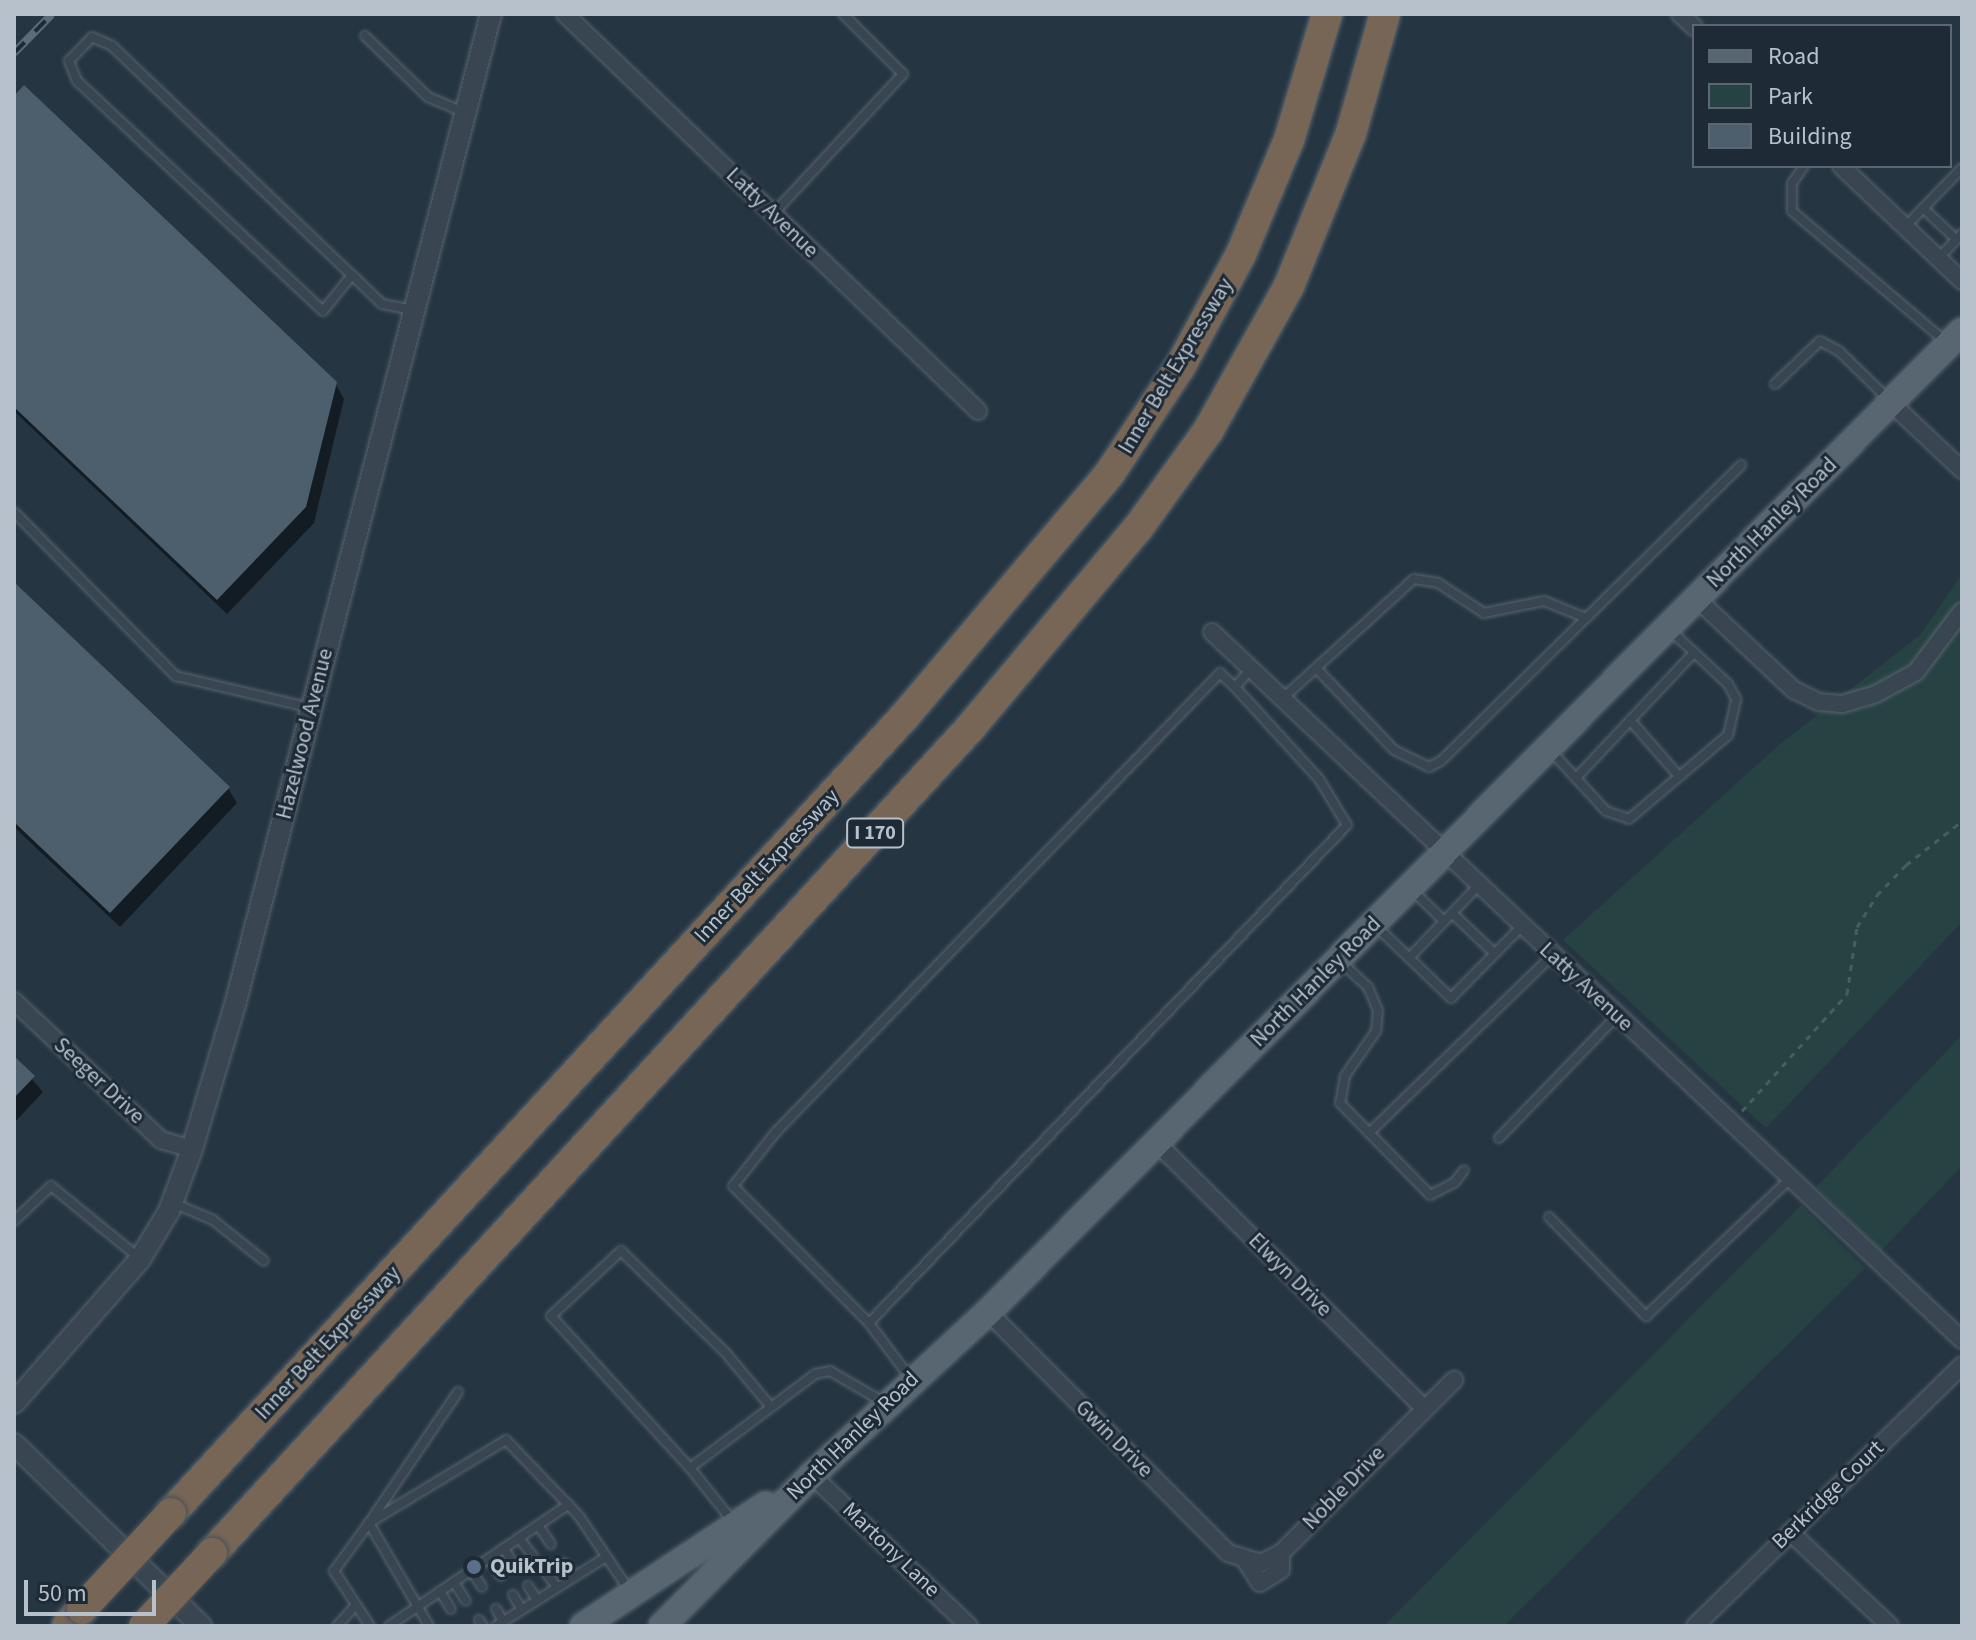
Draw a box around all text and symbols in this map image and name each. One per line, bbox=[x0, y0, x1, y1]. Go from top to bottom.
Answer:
legend bbox=[1692, 24, 1952, 168]
text: Road bbox=[1768, 39, 1820, 74]
text: Park bbox=[1768, 79, 1813, 114]
text: Building bbox=[1768, 119, 1852, 154]
street label: Latty Avenue bbox=[720, 162, 824, 264]
street label: Inner Belt Expressway bbox=[1113, 273, 1239, 459]
street label: North Hanley Road bbox=[1701, 452, 1843, 594]
street label: Hazelwood Avenue bbox=[271, 646, 339, 822]
street label: Inner Belt Expressway bbox=[689, 784, 845, 948]
road number: I 170 bbox=[845, 817, 905, 849]
street label: North Hanley Road bbox=[1245, 911, 1387, 1053]
street label: Latty Avenue bbox=[1534, 937, 1638, 1037]
street label: Seeger Drive bbox=[48, 1032, 150, 1130]
street label: Elwyn Drive bbox=[1243, 1228, 1337, 1322]
street label: Inner Belt Expressway bbox=[250, 1261, 406, 1425]
street label: North Hanley Road bbox=[781, 1366, 925, 1506]
street label: Gwin Drive bbox=[1070, 1395, 1158, 1483]
street label: Berkridge Court bbox=[1767, 1435, 1889, 1555]
street label: Noble Drive bbox=[1297, 1440, 1391, 1536]
street label: Martony Lane bbox=[837, 1497, 945, 1603]
place label: QuikTrip bbox=[490, 1554, 573, 1580]
marker: QuikTrip bbox=[465, 1558, 483, 1576]
scale bar bbox=[28, 1564, 160, 1614]
text: 50 m bbox=[38, 1576, 87, 1611]

